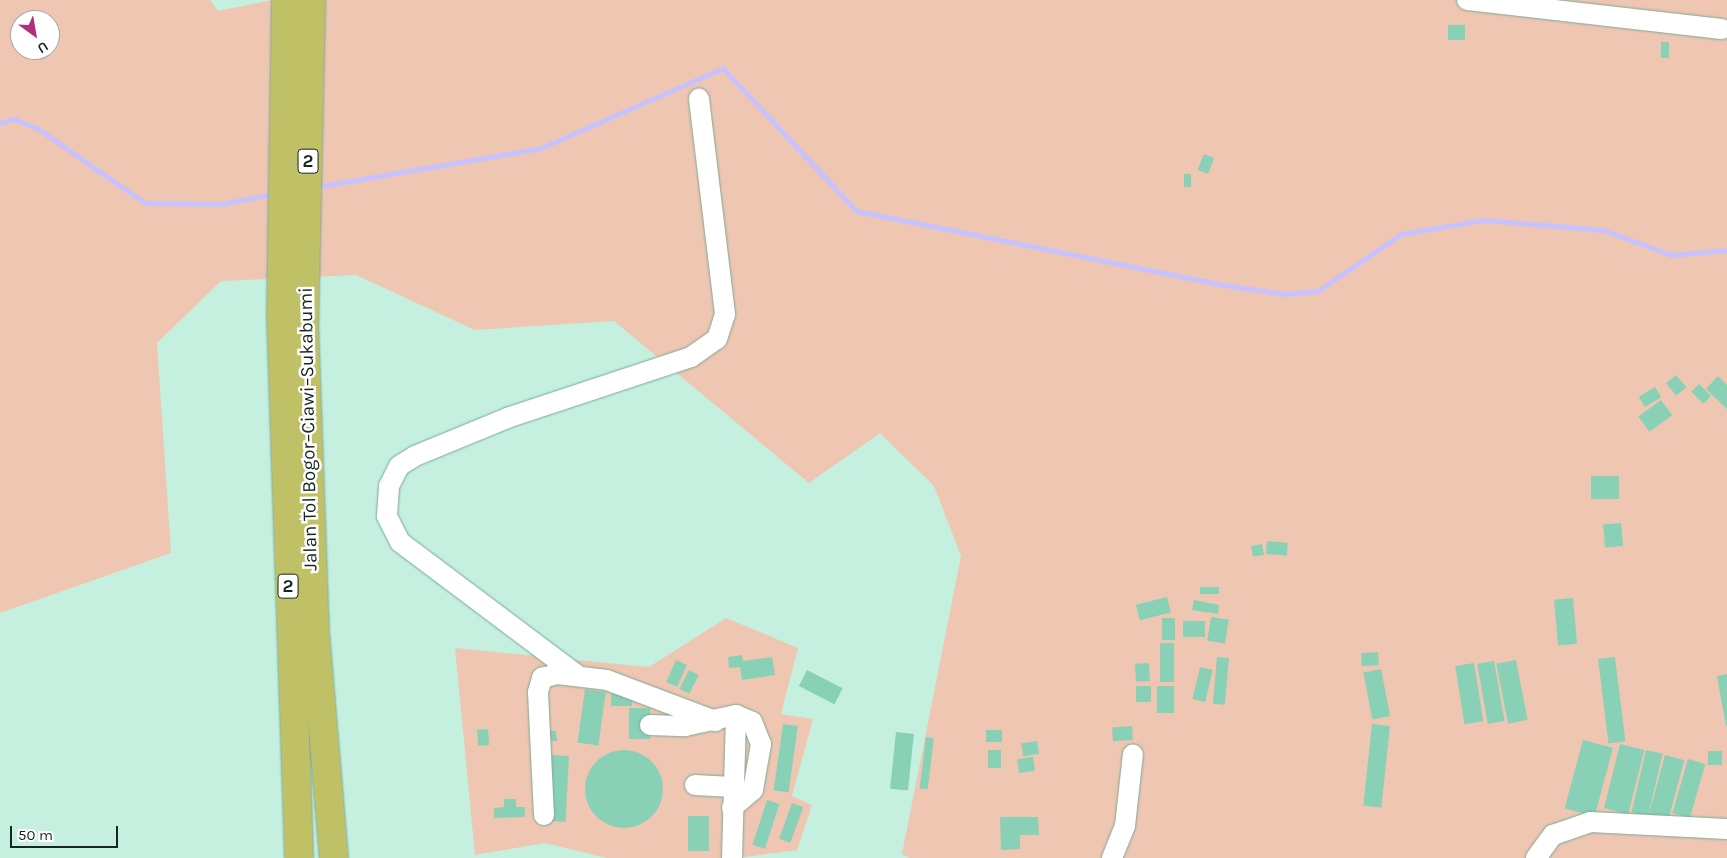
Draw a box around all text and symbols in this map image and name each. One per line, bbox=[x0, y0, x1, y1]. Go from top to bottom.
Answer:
north arrow bbox=[10, 10, 60, 60]
text: U bbox=[34, 38, 51, 57]
road number: 2 bbox=[297, 146, 319, 177]
street label: Jalan Tol Bogor–Ciawi–Sukabumi bbox=[295, 287, 323, 571]
road number: 2 bbox=[277, 570, 299, 602]
scale bar bbox=[12, 816, 120, 848]
text: 50 m bbox=[18, 826, 53, 844]

